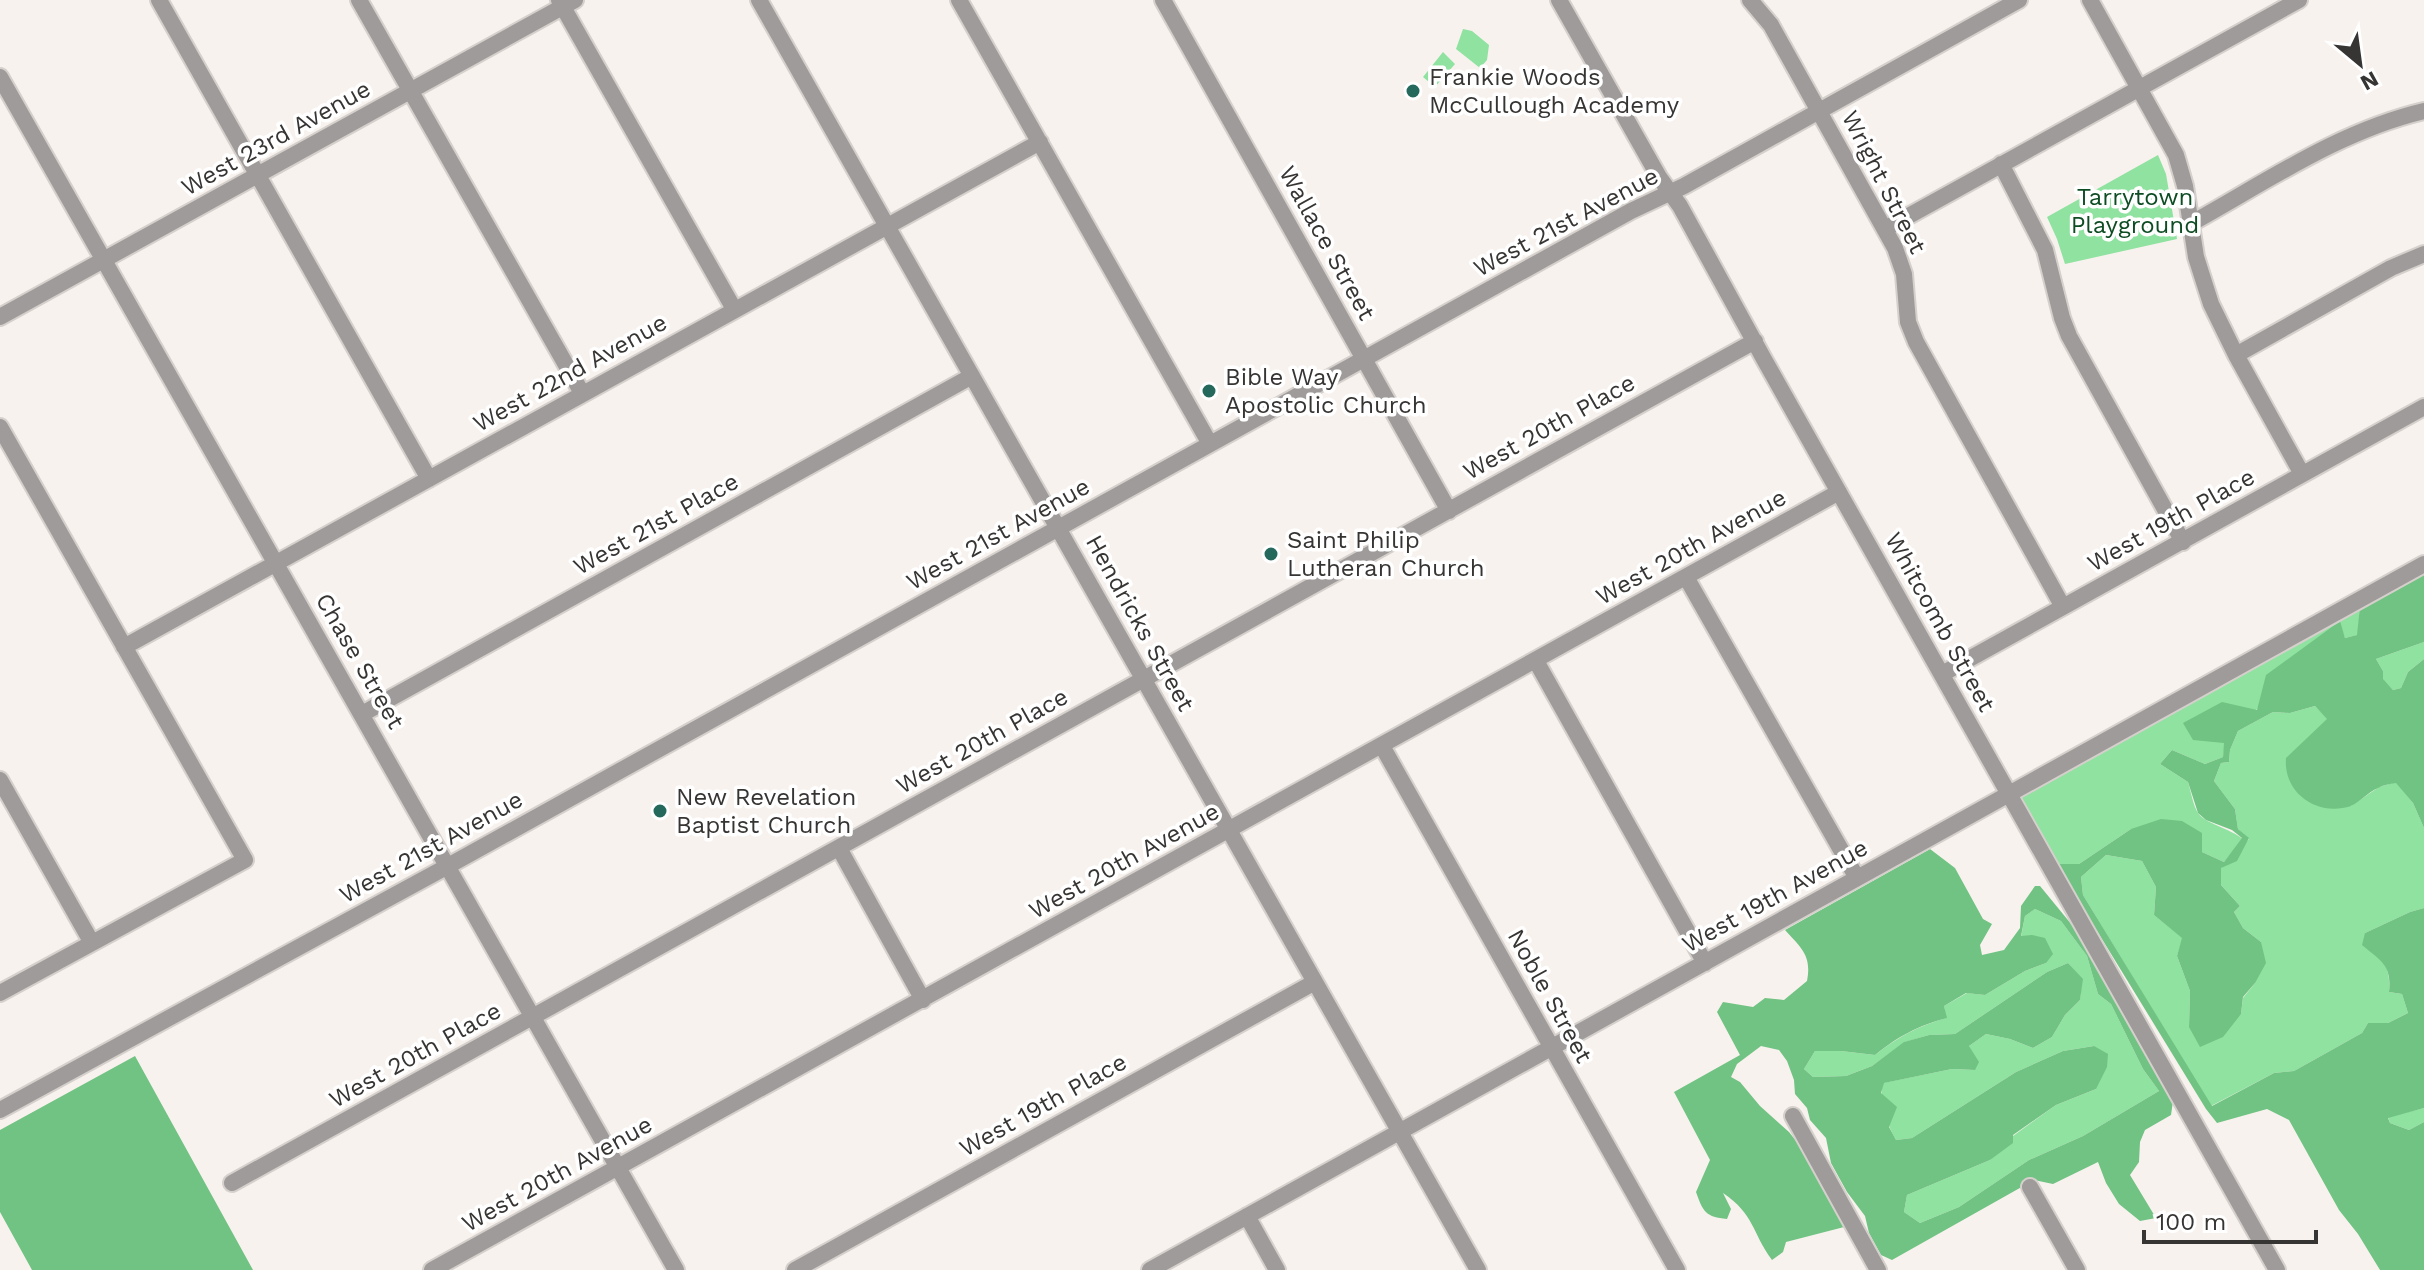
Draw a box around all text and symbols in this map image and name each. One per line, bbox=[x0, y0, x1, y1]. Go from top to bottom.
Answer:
north arrow bbox=[2320, 24, 2400, 104]
place label: Frankie Woods McCullough Academy bbox=[1429, 63, 1680, 119]
text: N bbox=[2356, 66, 2383, 96]
street label: West 23rd Avenue bbox=[177, 74, 375, 202]
marker: Frankie Woods McCullough Academy bbox=[1404, 82, 1422, 100]
street label: Wright Street bbox=[1836, 106, 1932, 258]
street label: Wallace Street bbox=[1273, 161, 1381, 325]
street label: West 21st Avenue bbox=[1469, 161, 1663, 283]
park label: Tarrytown Playground bbox=[2071, 183, 2199, 239]
street label: West 22nd Avenue bbox=[468, 308, 672, 438]
place label: Bible Way Apostolic Church bbox=[1225, 363, 1427, 419]
street label: West 20th Place bbox=[1458, 368, 1640, 486]
marker: Bible Way Apostolic Church bbox=[1200, 382, 1218, 400]
street label: West 19th Place bbox=[2083, 463, 2259, 577]
street label: West 21st Place bbox=[569, 467, 743, 581]
street label: West 21st Avenue bbox=[901, 472, 1095, 596]
street label: West 20th Avenue bbox=[1591, 483, 1791, 611]
place label: Saint Philip Lutheran Church bbox=[1287, 526, 1485, 582]
street label: Whitcomb Street bbox=[1879, 528, 2001, 716]
street label: Hendricks Street bbox=[1080, 530, 1200, 716]
marker: Saint Philip Lutheran Church bbox=[1262, 545, 1280, 563]
street label: Chase Street bbox=[310, 588, 410, 734]
street label: West 20th Place bbox=[891, 682, 1073, 800]
place label: New Revelation Baptist Church bbox=[676, 783, 856, 839]
street label: West 21st Avenue bbox=[334, 785, 528, 909]
street label: West 20th Avenue bbox=[1024, 797, 1224, 925]
marker: New Revelation Baptist Church bbox=[651, 802, 669, 820]
street label: West 19th Avenue bbox=[1677, 833, 1873, 959]
street label: Noble Street bbox=[1502, 924, 1598, 1068]
street label: West 20th Place bbox=[324, 996, 506, 1114]
street label: West 19th Place bbox=[955, 1048, 1131, 1162]
street label: West 20th Avenue bbox=[457, 1110, 657, 1238]
scale bar bbox=[2144, 1194, 2316, 1244]
text: 100 m bbox=[2156, 1208, 2226, 1236]

